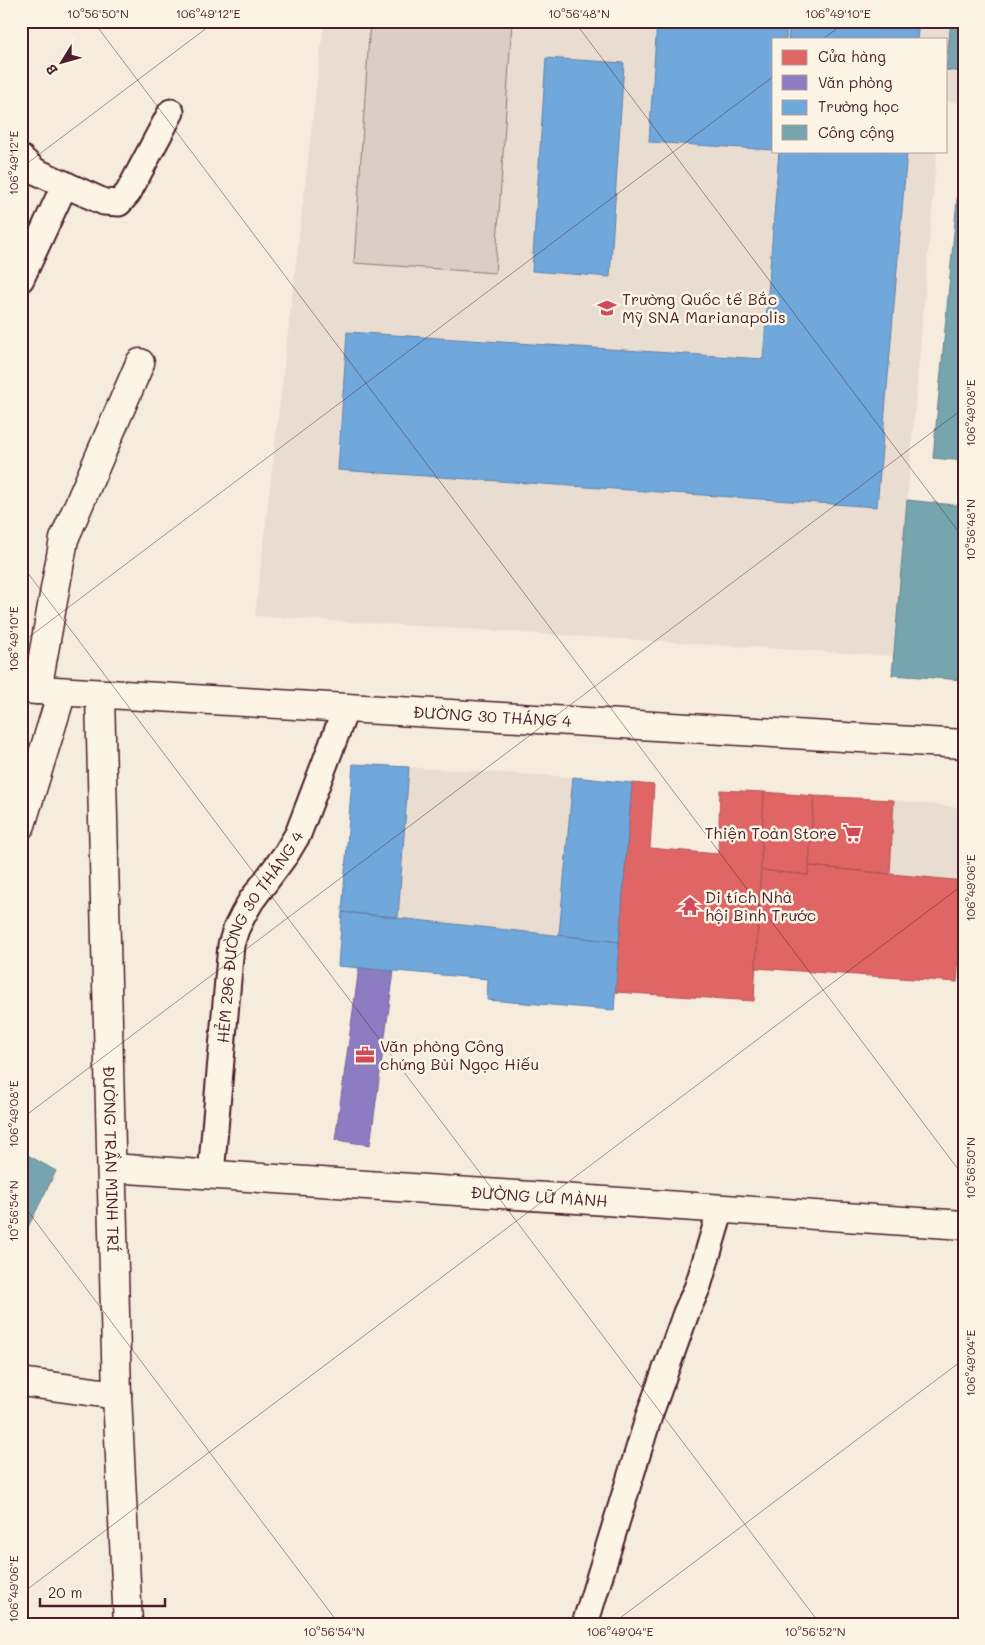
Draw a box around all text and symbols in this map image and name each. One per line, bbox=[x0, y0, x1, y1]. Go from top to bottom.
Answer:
text: 10°56'50"N bbox=[67, 5, 129, 21]
text: 106°49'12"E bbox=[176, 5, 240, 21]
text: 10°56'48"N bbox=[548, 5, 610, 21]
text: 106°49'10"E bbox=[805, 5, 871, 21]
north arrow bbox=[38, 38, 88, 88]
legend bbox=[772, 38, 948, 152]
text: Cửa hàng bbox=[818, 46, 886, 66]
text: B bbox=[41, 61, 62, 80]
text: Văn phòng bbox=[818, 72, 893, 92]
text: Trường học bbox=[818, 96, 899, 116]
text: Công cộng bbox=[818, 122, 894, 142]
text: 106°49'12"E bbox=[5, 131, 21, 195]
place label: Trường Quốc tế Bắc Mỹ SNA Marianapolis bbox=[622, 288, 786, 327]
school or university icon: Trường Quốc tế Bắc Mỹ SNA Marianapolis bbox=[596, 297, 618, 319]
text: 106°49'08"E bbox=[962, 379, 978, 447]
text: 10°56'48"N bbox=[962, 499, 978, 561]
text: 106°49'10"E bbox=[5, 606, 21, 672]
street label: ĐƯỜNG 30 THÁNG 4 bbox=[412, 701, 573, 731]
place label: Thiện Toàn Store bbox=[704, 822, 837, 843]
supermarket icon: Thiện Toàn Store bbox=[841, 822, 863, 844]
street label: HẺM 296 ĐƯỜNG 30 THÁNG 4 bbox=[212, 826, 308, 1044]
text: 106°49'06"E bbox=[962, 854, 978, 922]
place label: Di tích Nhà hội Bình Trước bbox=[705, 886, 816, 925]
temple icon: Di tích Nhà hội Bình Trước bbox=[679, 895, 701, 917]
place label: Văn phòng Công chứng Bùi Ngọc Hiếu bbox=[380, 1035, 539, 1074]
office icon: Văn phòng Công chứng Bùi Ngọc Hiếu bbox=[354, 1044, 376, 1066]
street label: ĐƯỜNG TRẦN MINH TRÍ bbox=[99, 1065, 125, 1252]
text: 106°49'08"E bbox=[5, 1080, 21, 1148]
text: 10°56'50"N bbox=[962, 1137, 978, 1199]
text: 10°56'54"N bbox=[5, 1180, 21, 1242]
street label: ĐƯỜNG LỮ MÀNH bbox=[470, 1181, 608, 1211]
text: 106°49'04"E bbox=[962, 1329, 978, 1397]
text: 106°49'06"E bbox=[5, 1555, 21, 1623]
scale bar bbox=[40, 1575, 165, 1607]
text: 20 m bbox=[48, 1582, 82, 1602]
text: 10°56'54"N bbox=[303, 1623, 365, 1639]
text: 106°49'04"E bbox=[587, 1623, 654, 1639]
text: 10°56'52"N bbox=[784, 1623, 846, 1639]

